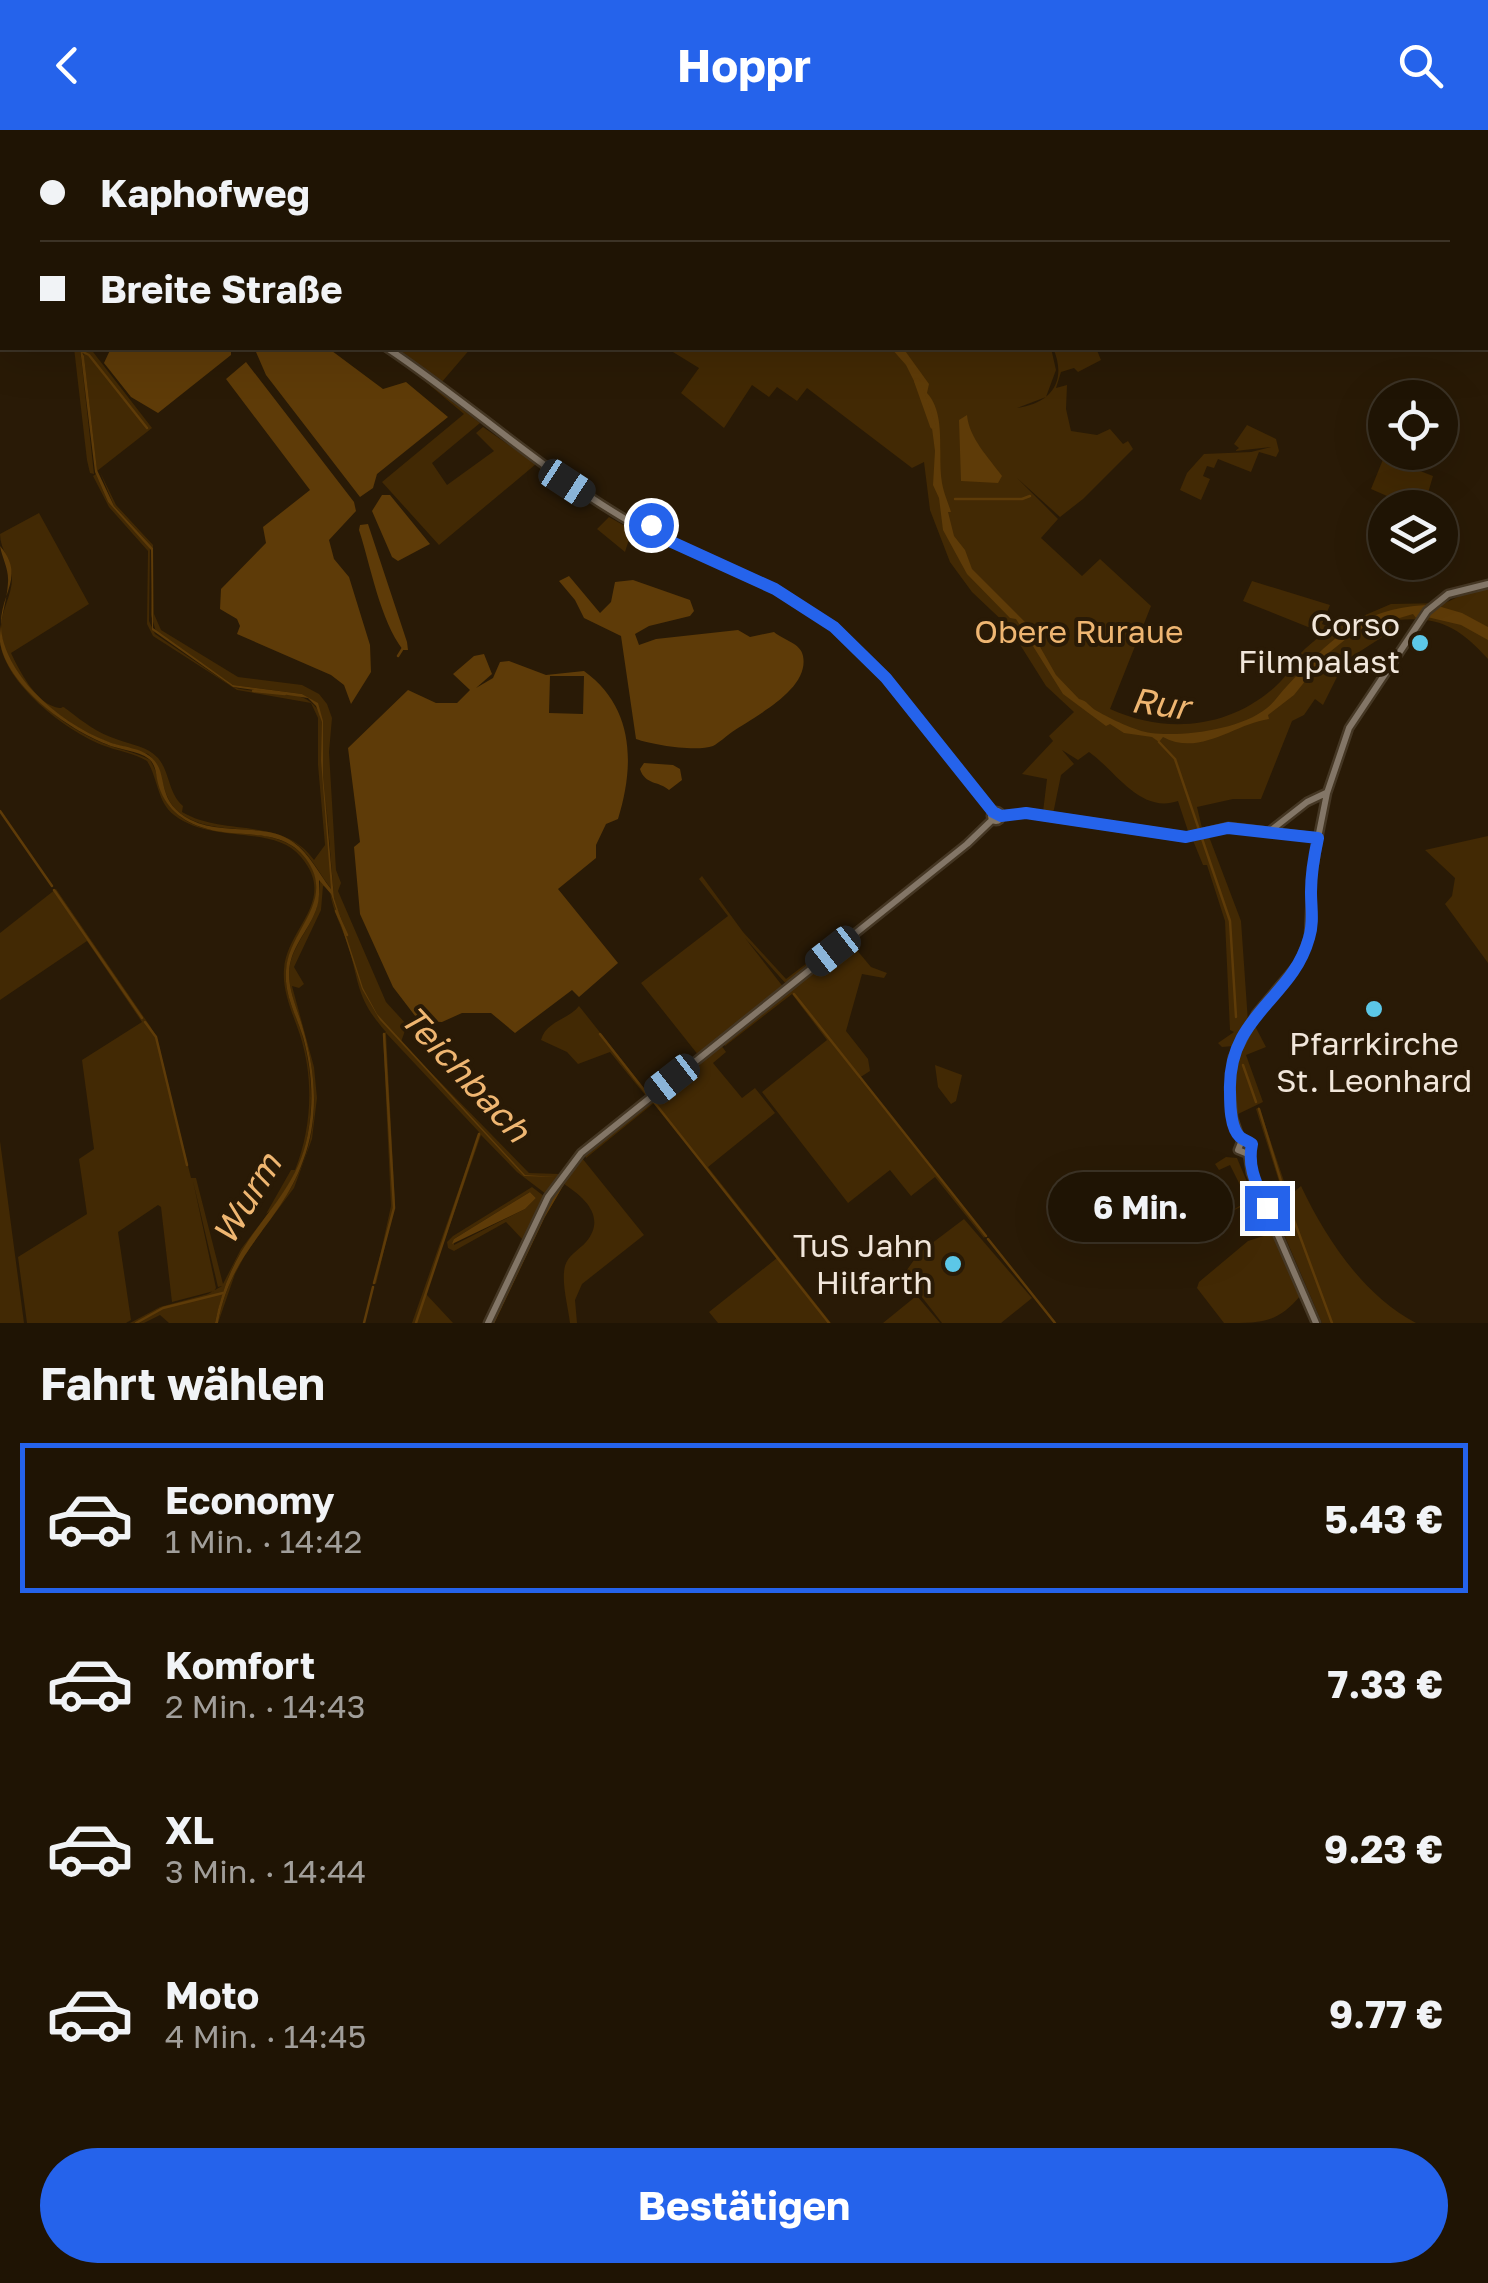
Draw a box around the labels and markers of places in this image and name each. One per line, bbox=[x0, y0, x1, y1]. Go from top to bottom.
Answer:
place label: Corso Filmpalast bbox=[1238, 605, 1400, 680]
marker: Corso Filmpalast bbox=[1409, 632, 1431, 654]
marker: Pfarrkirche St. Leonhard bbox=[1363, 998, 1385, 1020]
place label: Pfarrkirche St. Leonhard bbox=[1276, 1024, 1472, 1099]
place label: TuS Jahn Hilfarth bbox=[793, 1226, 933, 1301]
marker: TuS Jahn Hilfarth bbox=[942, 1253, 964, 1275]

